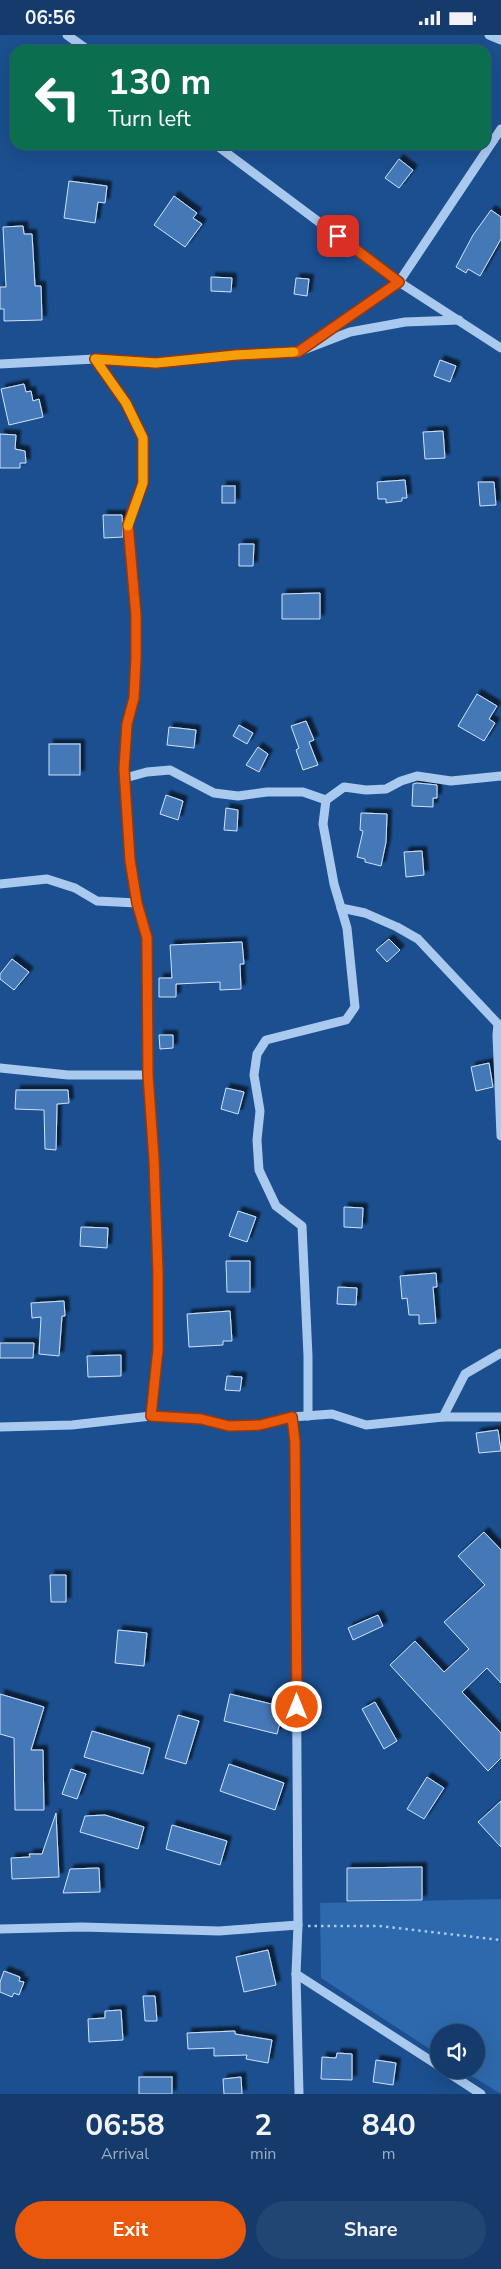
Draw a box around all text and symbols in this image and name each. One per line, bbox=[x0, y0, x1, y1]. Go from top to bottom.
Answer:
text: 06:56 bbox=[25, 5, 75, 31]
text: 130 m bbox=[108, 59, 211, 106]
icon: left bbox=[25, 65, 90, 130]
text: Turn left bbox=[108, 104, 191, 134]
pin bbox=[317, 215, 359, 257]
icon: arrive bbox=[324, 222, 352, 250]
position arrow bbox=[270, 1680, 322, 1732]
map controls bbox=[430, 2024, 485, 2079]
button: sound bbox=[430, 2024, 485, 2079]
text: 06:58 bbox=[85, 2105, 165, 2146]
text: 2 bbox=[254, 2105, 272, 2146]
text: 840 bbox=[362, 2105, 416, 2146]
text: Arrival bbox=[101, 2143, 149, 2165]
text: min bbox=[250, 2143, 276, 2165]
text: m bbox=[382, 2143, 396, 2165]
button: Exit bbox=[15, 2201, 246, 2259]
button: Share bbox=[256, 2201, 486, 2259]

